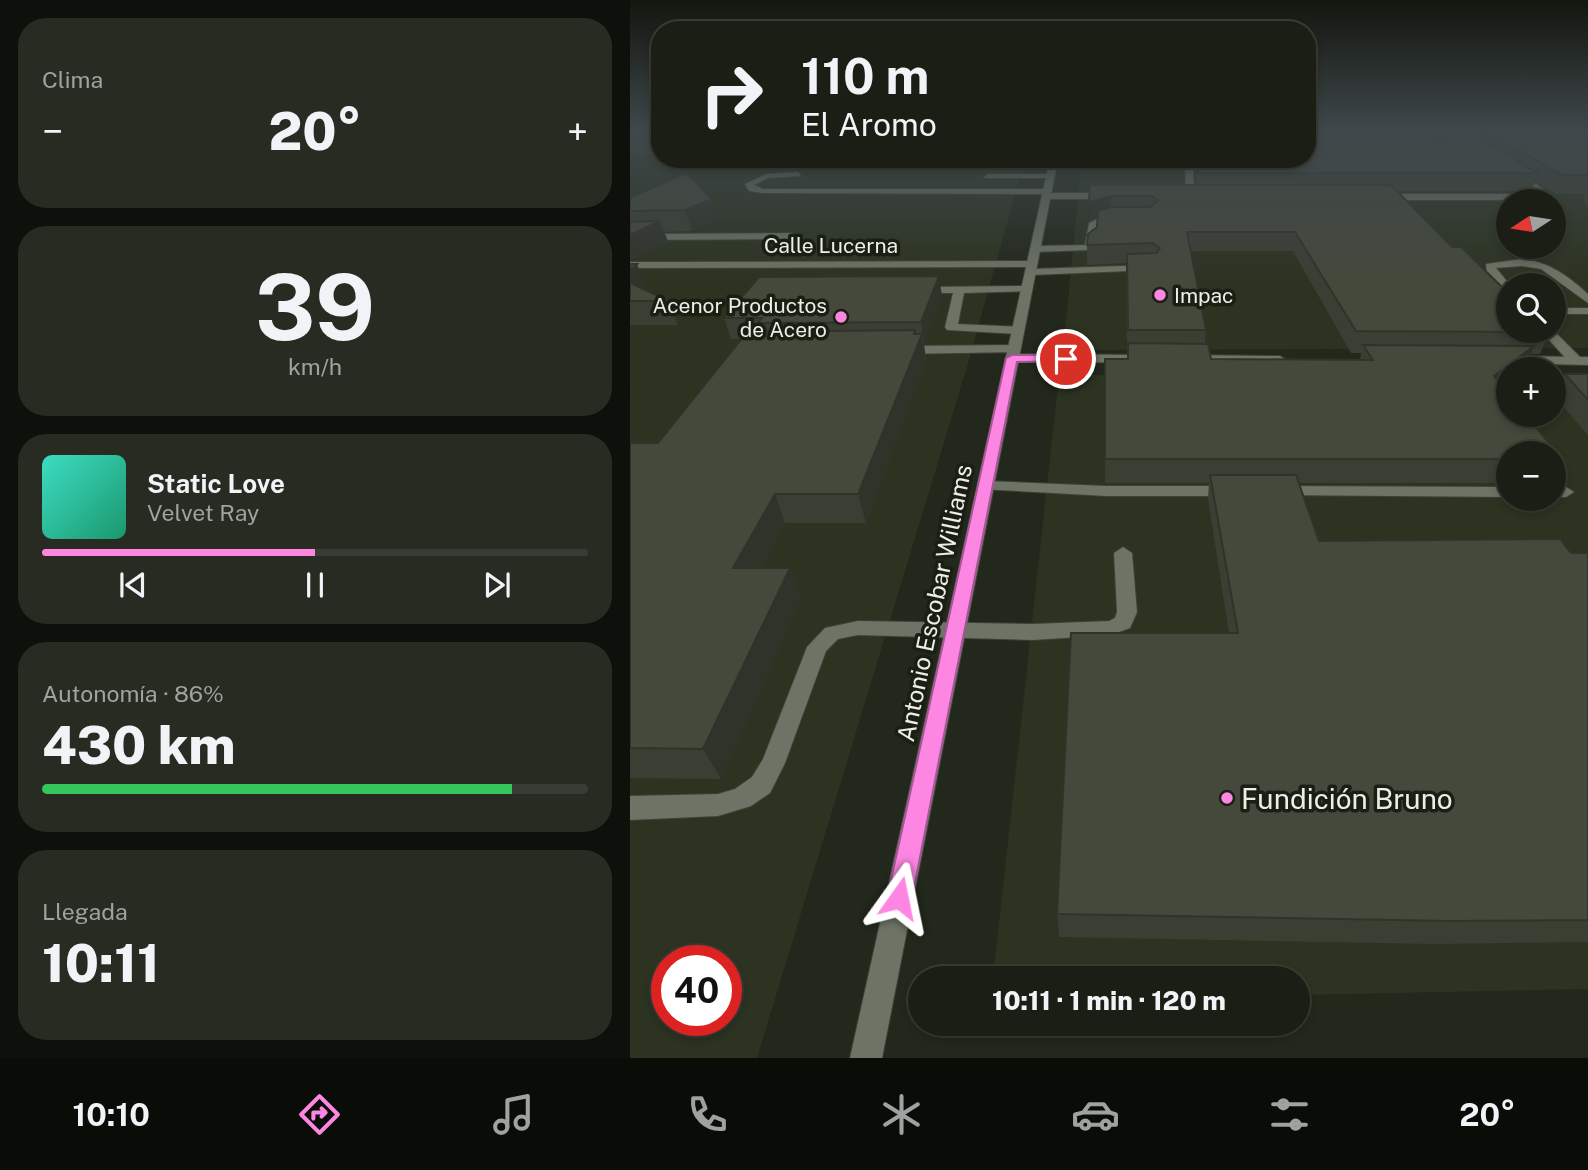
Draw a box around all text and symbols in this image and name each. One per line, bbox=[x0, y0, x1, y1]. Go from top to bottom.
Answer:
text: 110 m bbox=[801, 47, 929, 105]
icon: right bbox=[686, 49, 777, 140]
text: Clima bbox=[42, 66, 103, 93]
text: 20° bbox=[268, 101, 362, 162]
text: El Aromo bbox=[801, 106, 937, 143]
text: − bbox=[42, 109, 63, 154]
text: + bbox=[567, 109, 588, 154]
north arrow bbox=[1496, 189, 1566, 259]
map controls bbox=[1496, 189, 1566, 511]
street label: Calle Lucerna bbox=[764, 233, 898, 258]
text: 39 bbox=[255, 254, 375, 360]
button: search bbox=[1496, 273, 1566, 343]
place label: Impac bbox=[1174, 283, 1234, 308]
marker: Impac bbox=[1152, 287, 1168, 303]
place label: Acenor Productos de Acero bbox=[653, 293, 827, 342]
marker: Acenor Productos de Acero bbox=[833, 309, 849, 325]
pin bbox=[1036, 329, 1096, 389]
icon: arrive bbox=[1047, 340, 1085, 378]
text: km/h bbox=[288, 353, 342, 380]
button: + bbox=[1496, 357, 1566, 427]
button: − bbox=[1496, 441, 1566, 511]
street label: Antonio Escobar Williams bbox=[891, 462, 977, 744]
text: Static Love bbox=[147, 468, 285, 499]
text: Velvet Ray bbox=[147, 499, 259, 526]
icon: previous bbox=[114, 566, 152, 604]
icon: pause bbox=[296, 566, 334, 604]
icon: next bbox=[478, 566, 516, 604]
text: Autonomía · 86% bbox=[42, 680, 224, 707]
text: 430 km bbox=[42, 715, 236, 776]
place label: Fundición Bruno bbox=[1241, 782, 1453, 815]
marker: Fundición Bruno bbox=[1219, 790, 1235, 806]
position arrow bbox=[862, 861, 936, 935]
text: Llegada bbox=[42, 898, 128, 925]
text: 10:11 bbox=[42, 933, 160, 994]
speed limit sign: 40 bbox=[651, 945, 742, 1036]
text: 10:11 · 1 min · 120 m bbox=[992, 985, 1226, 1016]
icon: directions bbox=[295, 1090, 344, 1139]
icon: music bbox=[489, 1090, 538, 1139]
icon: phone bbox=[683, 1090, 732, 1139]
icon: climate bbox=[877, 1090, 926, 1139]
icon: car bbox=[1071, 1090, 1120, 1139]
icon: filters bbox=[1265, 1090, 1314, 1139]
text: 10:10 bbox=[73, 1096, 150, 1133]
text: 20° bbox=[1459, 1096, 1515, 1133]

